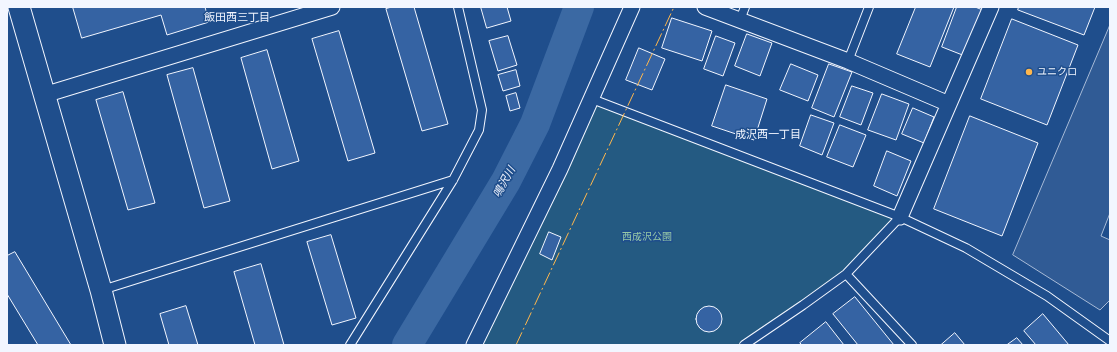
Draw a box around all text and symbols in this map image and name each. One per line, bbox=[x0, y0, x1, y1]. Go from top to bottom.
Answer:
district label: 飯田西三丁目 bbox=[204, 10, 270, 24]
place label: ユニクロ bbox=[1037, 66, 1077, 78]
marker: ユニクロ bbox=[1024, 67, 1034, 77]
district label: 成沢西一丁目 bbox=[735, 127, 801, 141]
water label: 鳴沢川 bbox=[490, 164, 518, 200]
park label: 西成沢公園 bbox=[622, 231, 672, 243]

